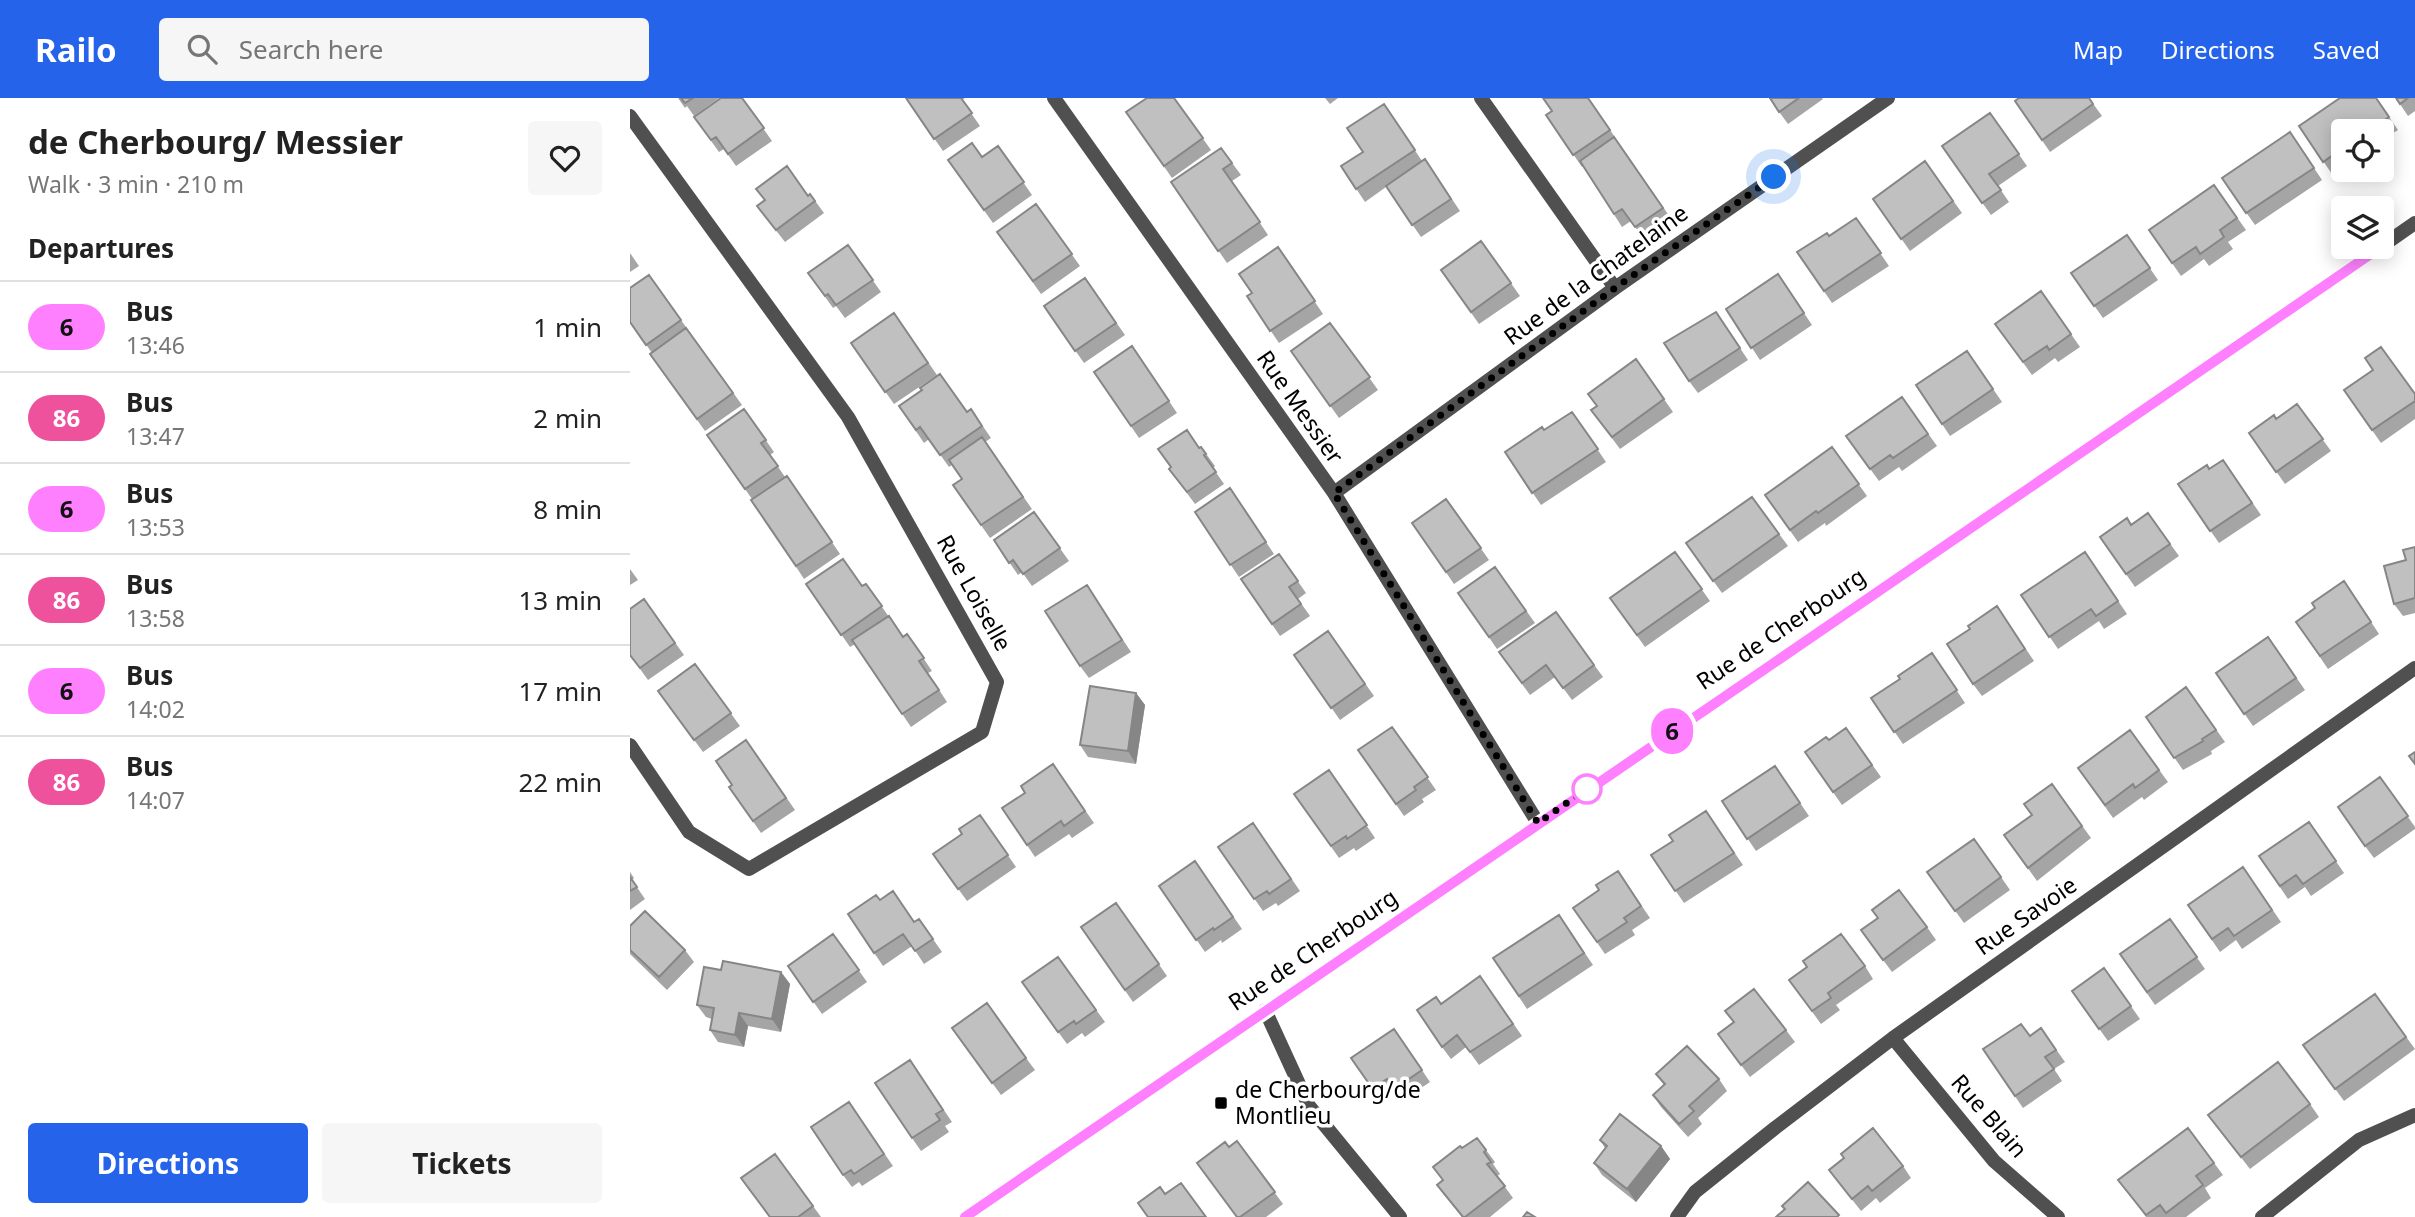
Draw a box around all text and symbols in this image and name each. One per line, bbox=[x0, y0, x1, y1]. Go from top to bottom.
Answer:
search box bbox=[159, 18, 649, 81]
text: Railo bbox=[35, 27, 117, 72]
icon: search bbox=[183, 30, 221, 68]
text: Search here bbox=[239, 31, 383, 67]
text: Map bbox=[2073, 33, 2123, 66]
text: Directions bbox=[2161, 33, 2275, 66]
text: Saved bbox=[2313, 33, 2380, 66]
text: de Cherbourg/ Messier bbox=[28, 119, 403, 164]
map controls bbox=[2331, 119, 2394, 259]
button: locate bbox=[2331, 119, 2394, 182]
button: heart bbox=[528, 121, 602, 195]
your location bbox=[1756, 159, 1791, 194]
text: Walk · 3 min · 210 m bbox=[28, 168, 244, 200]
button: layers bbox=[2331, 196, 2394, 259]
street label: Rue de la Chatelaine bbox=[1497, 197, 1694, 352]
text: Departures bbox=[28, 230, 174, 266]
text: Bus bbox=[126, 293, 173, 329]
text: 1 min bbox=[533, 309, 602, 345]
text: 6 bbox=[60, 310, 73, 343]
text: 13:46 bbox=[126, 329, 185, 361]
street label: Rue Messier bbox=[1250, 343, 1352, 470]
text: Bus bbox=[126, 384, 173, 420]
text: 2 min bbox=[533, 400, 602, 436]
text: 86 bbox=[53, 401, 80, 434]
text: 13:47 bbox=[126, 420, 185, 452]
text: Bus bbox=[126, 475, 173, 511]
text: 8 min bbox=[533, 491, 602, 527]
text: 6 bbox=[60, 492, 73, 525]
text: 13:53 bbox=[126, 511, 185, 543]
street label: Rue Loiselle bbox=[930, 529, 1020, 656]
street label: Rue de Cherbourg bbox=[1690, 560, 1871, 697]
text: Bus bbox=[126, 566, 173, 602]
text: 13 min bbox=[518, 582, 602, 618]
text: 86 bbox=[53, 583, 80, 616]
text: 13:58 bbox=[126, 602, 185, 634]
text: Bus bbox=[126, 657, 173, 693]
text: 17 min bbox=[518, 673, 602, 709]
text: 6 bbox=[60, 674, 73, 707]
text: 14:02 bbox=[126, 693, 185, 725]
line badge: 6 bbox=[1649, 708, 1695, 754]
text: 6 bbox=[1665, 714, 1679, 747]
text: Bus bbox=[126, 748, 173, 784]
text: 22 min bbox=[518, 764, 602, 800]
text: 86 bbox=[53, 765, 80, 798]
unlabelled marker bbox=[1572, 774, 1602, 804]
text: 14:07 bbox=[126, 784, 185, 816]
street label: Rue Savoie bbox=[1968, 868, 2083, 962]
street label: Rue de Cherbourg bbox=[1222, 881, 1403, 1018]
street label: Rue Blain bbox=[1944, 1067, 2035, 1164]
place label: de Cherbourg/de Montlieu bbox=[1235, 1073, 1421, 1131]
marker: de Cherbourg/de Montlieu bbox=[1213, 1095, 1229, 1111]
button: Directions bbox=[28, 1123, 308, 1203]
button: Tickets bbox=[322, 1123, 602, 1203]

